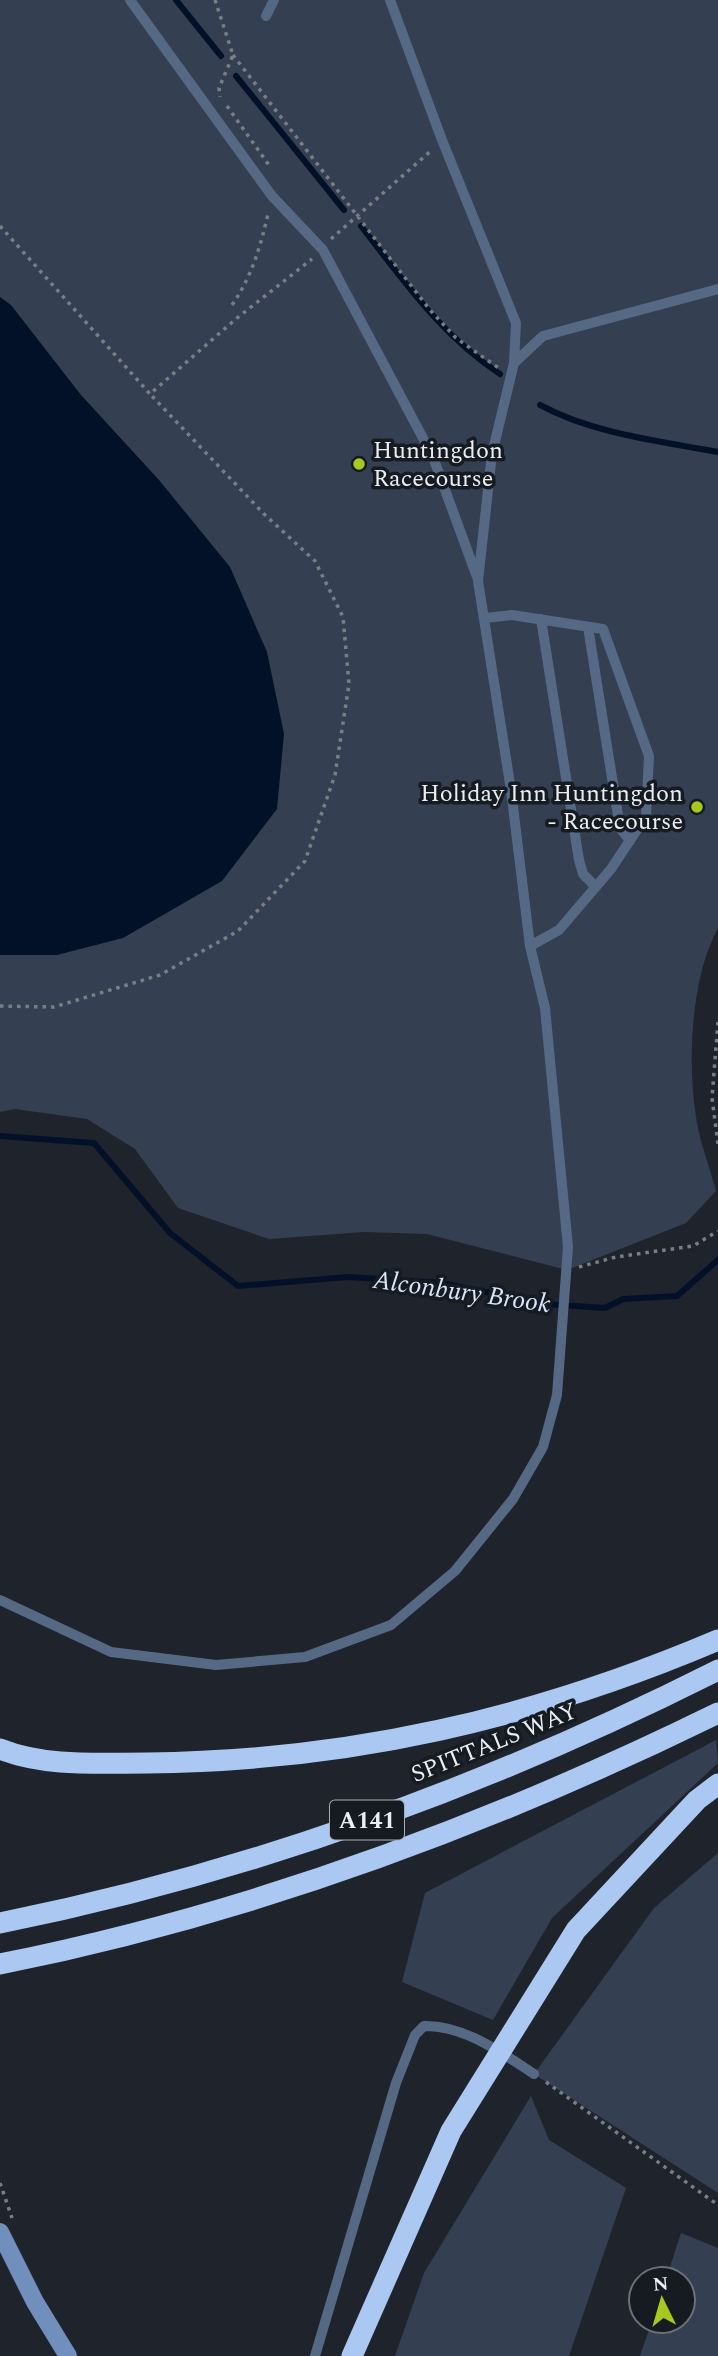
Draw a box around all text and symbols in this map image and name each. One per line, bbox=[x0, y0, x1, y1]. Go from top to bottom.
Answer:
place label: Huntingdon Racecourse bbox=[373, 433, 503, 497]
marker: Huntingdon Racecourse bbox=[351, 456, 367, 472]
place label: Holiday Inn Huntingdon - Racecourse bbox=[420, 776, 683, 840]
marker: Holiday Inn Huntingdon - Racecourse bbox=[689, 799, 705, 815]
water label: Alconbury Brook bbox=[370, 1260, 553, 1324]
street label: SPITTALS WAY bbox=[406, 1693, 583, 1793]
road number: A141 bbox=[330, 1800, 404, 1840]
north arrow bbox=[627, 2265, 697, 2335]
text: N bbox=[652, 2269, 670, 2300]

